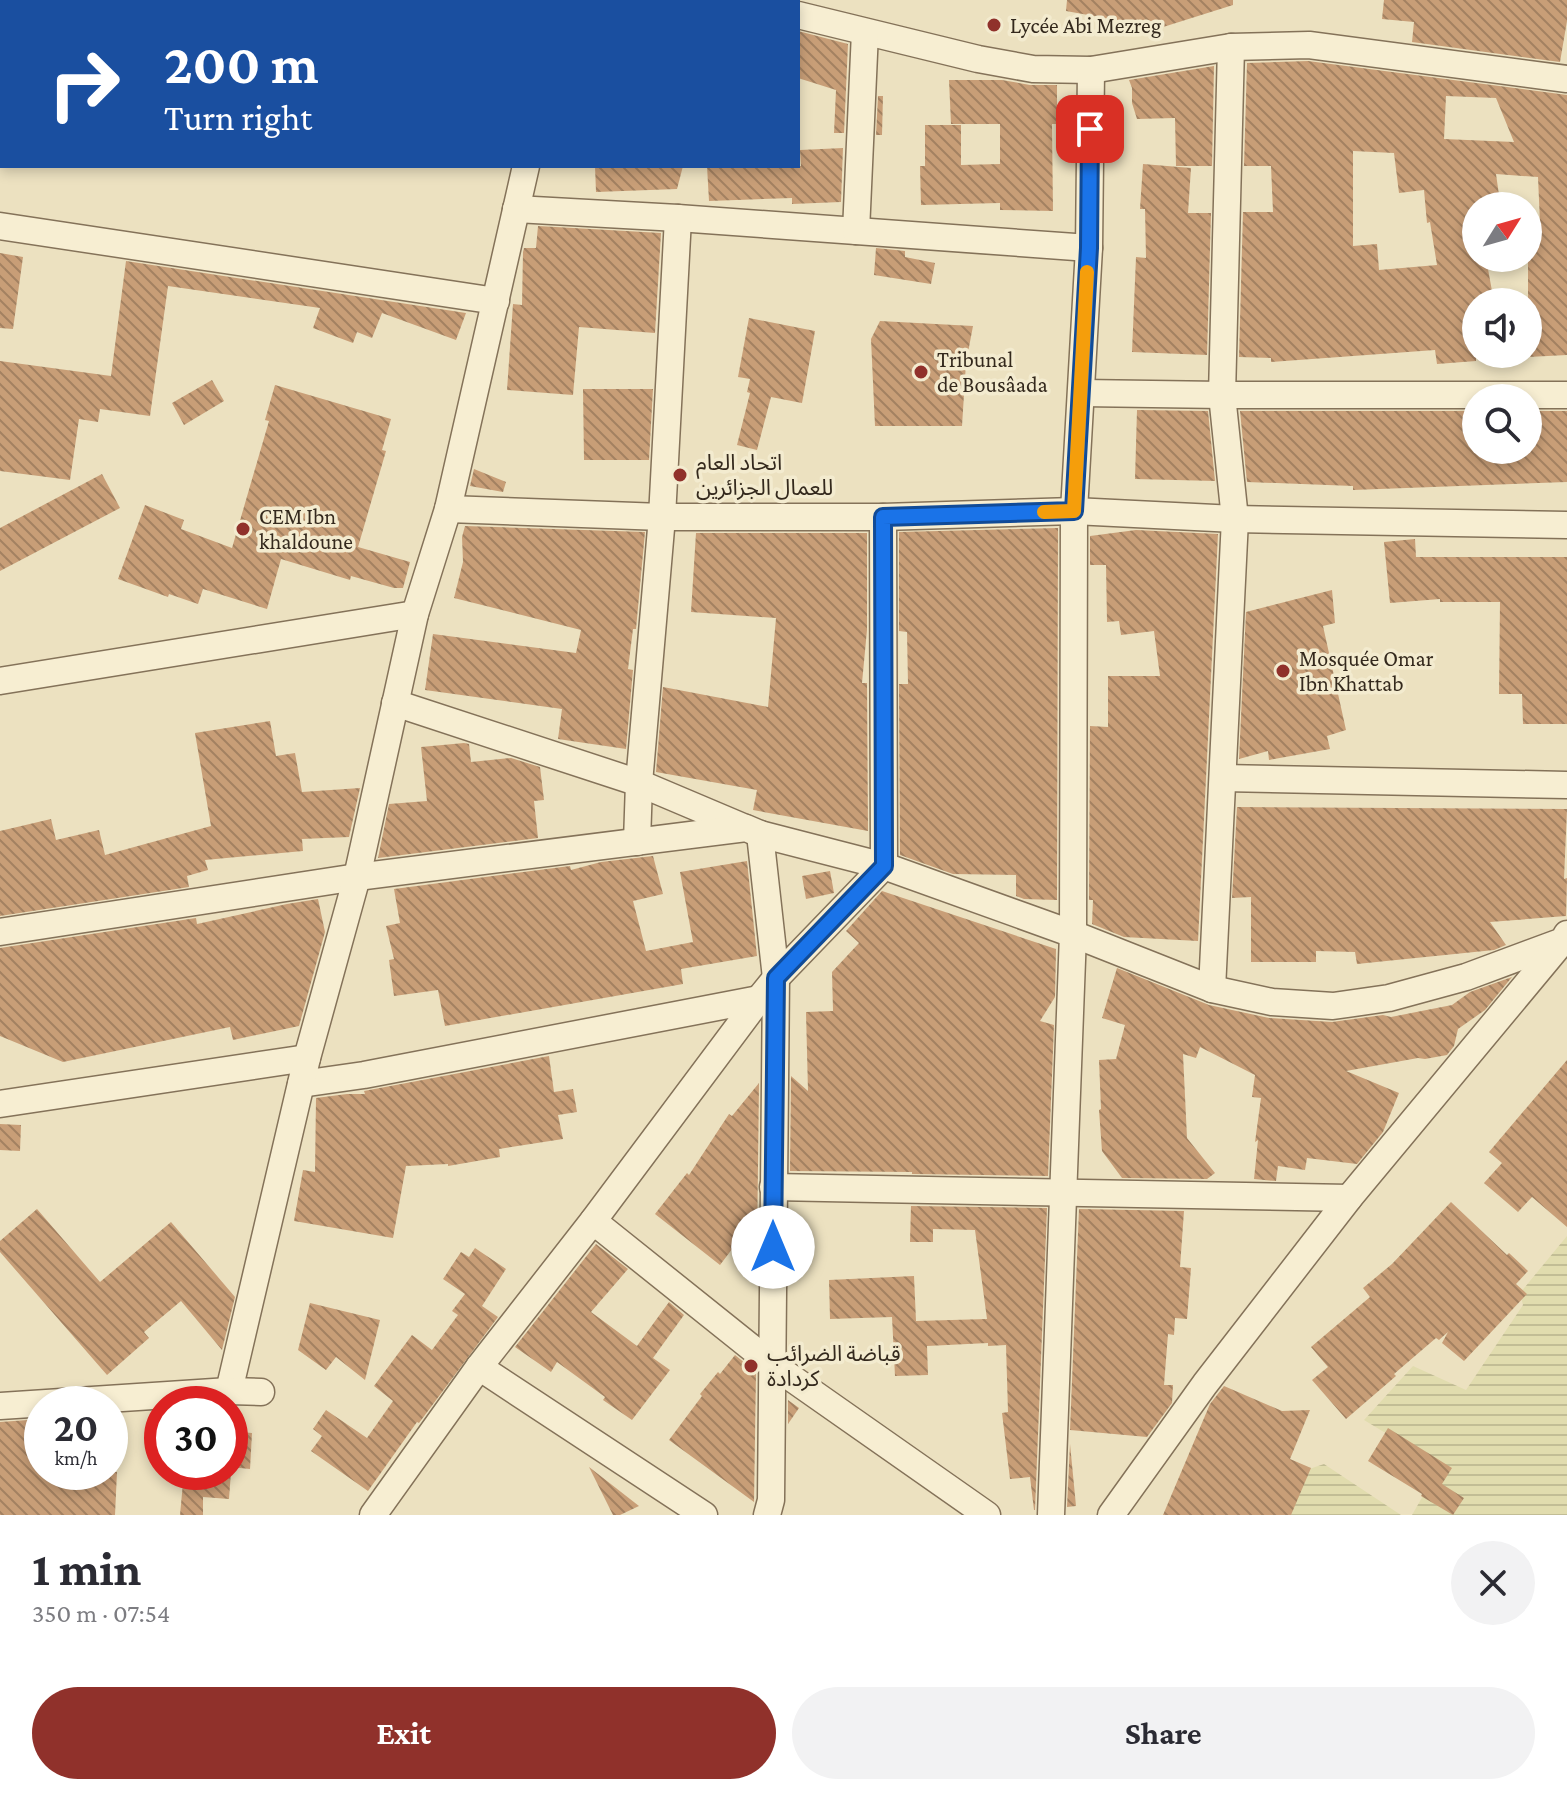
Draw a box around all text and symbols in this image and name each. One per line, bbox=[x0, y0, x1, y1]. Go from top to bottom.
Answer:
place label: Lycée Abi Mezreg bbox=[1010, 13, 1162, 38]
marker: Lycée Abi Mezreg bbox=[985, 16, 1003, 34]
icon: right bbox=[32, 32, 136, 136]
text: 200 m bbox=[164, 33, 319, 95]
pin bbox=[1056, 95, 1124, 163]
text: Turn right bbox=[164, 98, 312, 138]
icon: arrive bbox=[1068, 107, 1112, 151]
north arrow bbox=[1462, 192, 1542, 272]
map controls bbox=[1462, 192, 1542, 464]
button: sound bbox=[1462, 288, 1542, 368]
place label: Tribunal de Bousâada bbox=[937, 347, 1048, 397]
marker: Tribunal de Bousâada bbox=[912, 363, 930, 381]
button: search bbox=[1462, 384, 1542, 464]
place label: اتحاد العام للعمال الجزائرين bbox=[696, 450, 833, 500]
marker: اتحاد العام للعمال الجزائرين bbox=[671, 466, 689, 484]
place label: CEM Ibn khaldoune bbox=[259, 504, 353, 554]
marker: CEM Ibn khaldoune bbox=[234, 520, 252, 538]
place label: Mosquée Omar Ibn Khattab bbox=[1299, 646, 1434, 696]
marker: Mosquée Omar Ibn Khattab bbox=[1274, 662, 1292, 680]
position arrow bbox=[731, 1205, 815, 1289]
place label: قباضة الضرائب كردادة bbox=[767, 1341, 901, 1391]
marker: قباضة الضرائب كردادة bbox=[742, 1357, 760, 1375]
speed limit sign: 30 bbox=[144, 1386, 248, 1490]
text: 20 bbox=[54, 1405, 98, 1450]
text: km/h bbox=[54, 1447, 98, 1469]
button: close bbox=[1451, 1541, 1535, 1625]
text: 1 min bbox=[32, 1542, 141, 1595]
text: 350 m · 07:54 bbox=[32, 1599, 170, 1628]
button: Exit bbox=[32, 1687, 776, 1779]
button: Share bbox=[792, 1687, 1535, 1779]

